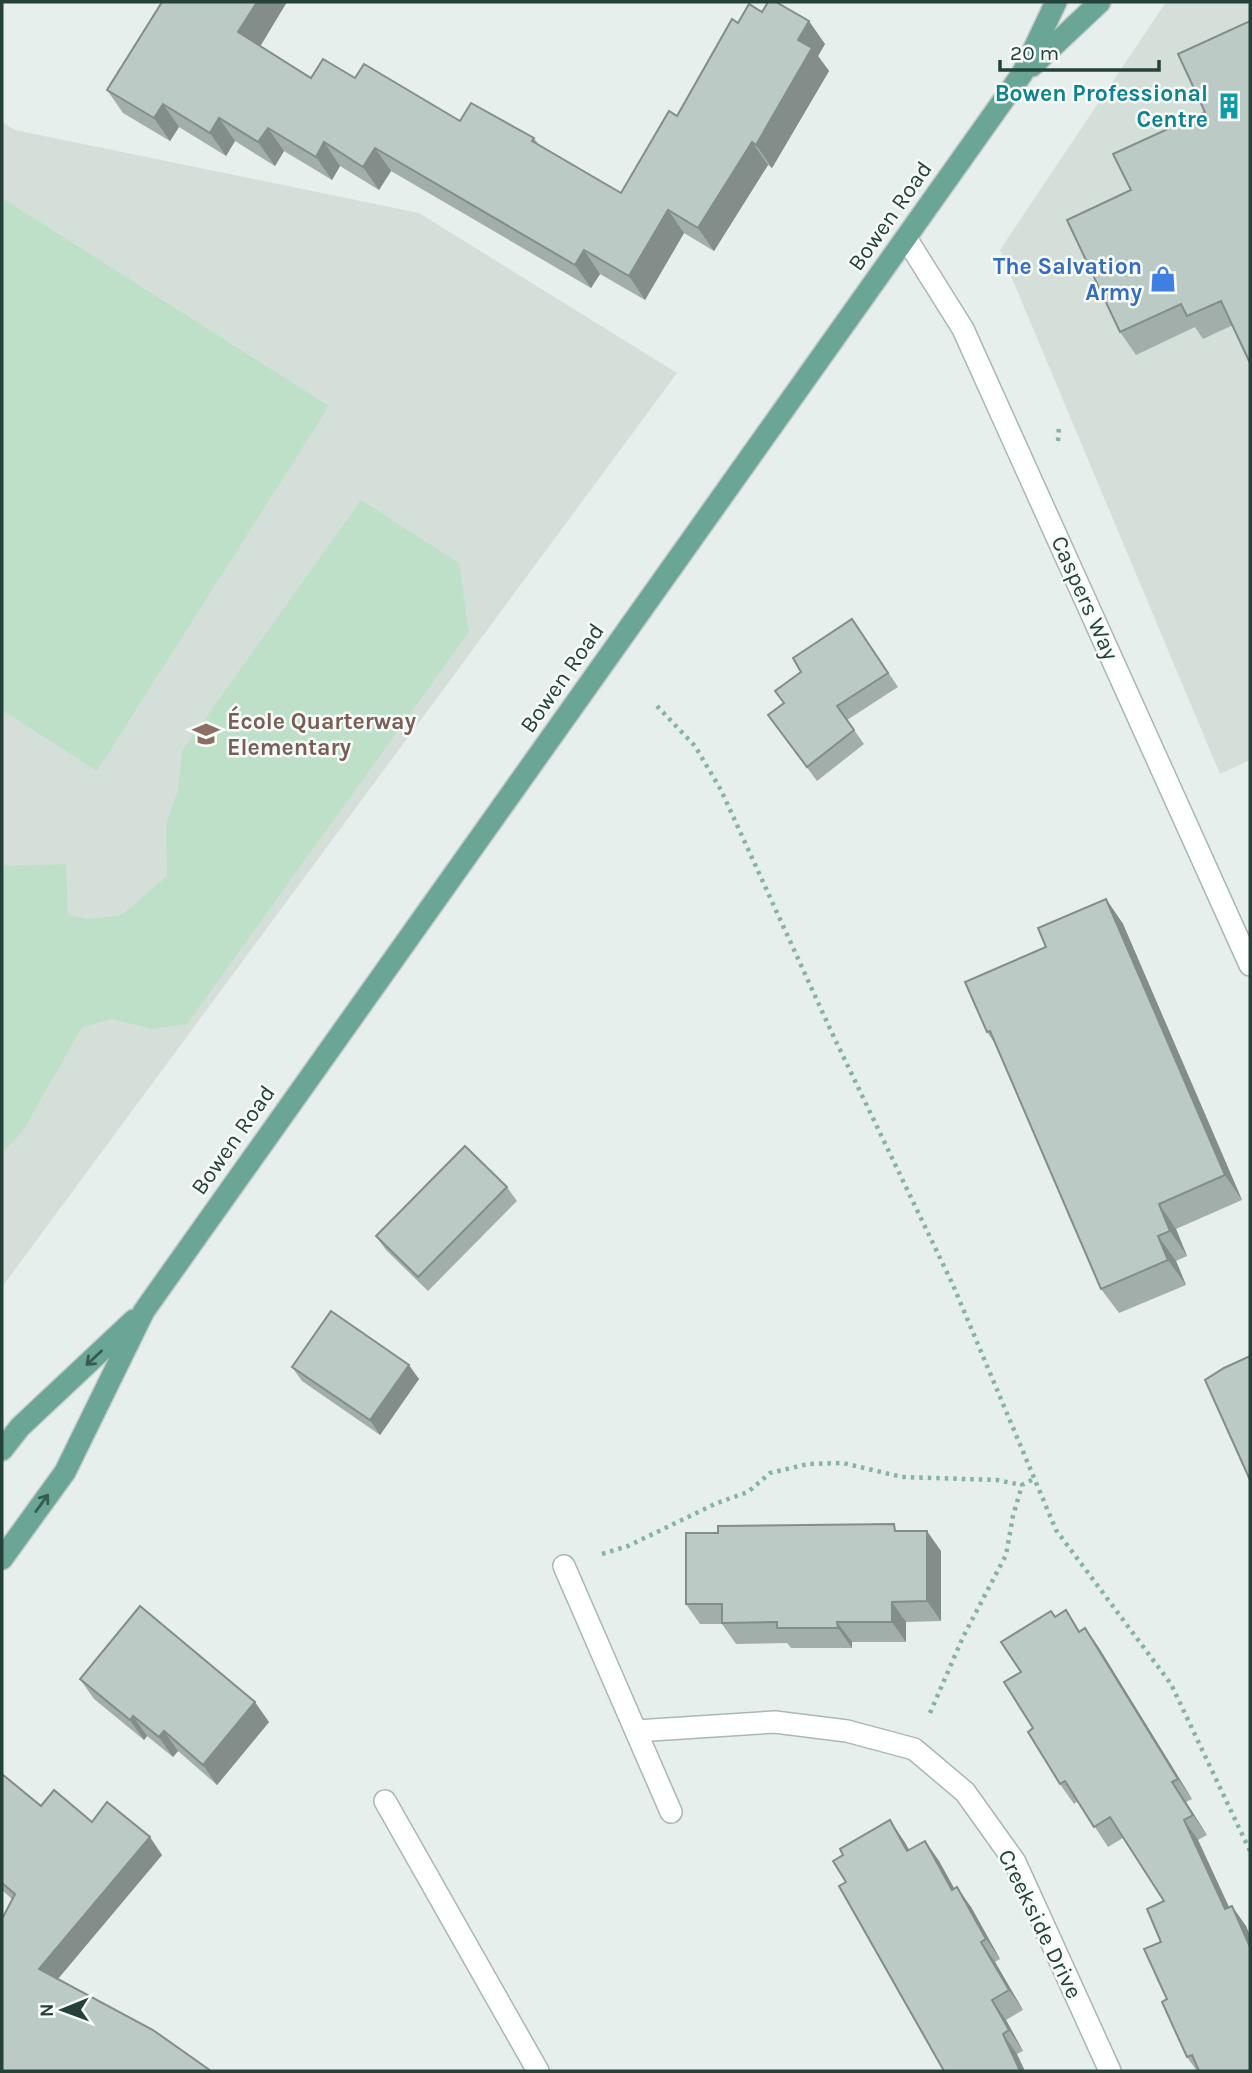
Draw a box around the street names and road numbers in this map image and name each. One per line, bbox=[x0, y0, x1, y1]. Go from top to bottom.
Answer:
street label: Bowen Road bbox=[842, 156, 938, 276]
street label: Caspers Way bbox=[1046, 532, 1125, 665]
street label: Bowen Road bbox=[514, 618, 610, 738]
street label: Bowen Road bbox=[185, 1080, 281, 1200]
street label: Creekside Drive bbox=[992, 1845, 1088, 2003]

